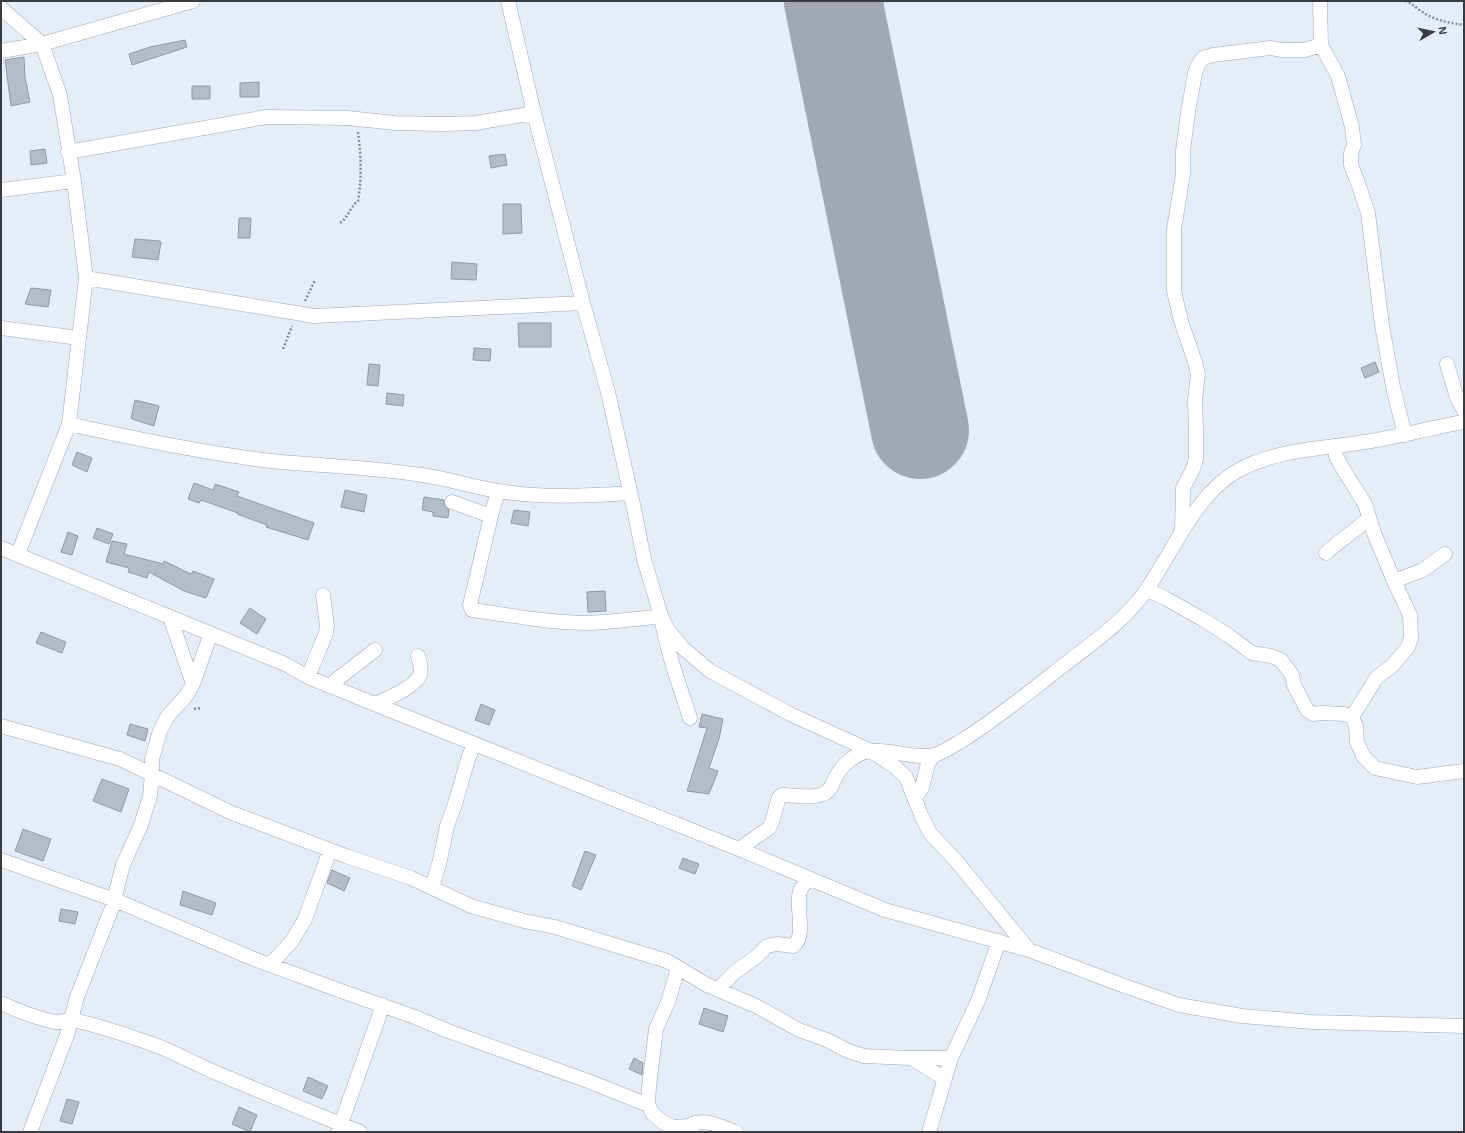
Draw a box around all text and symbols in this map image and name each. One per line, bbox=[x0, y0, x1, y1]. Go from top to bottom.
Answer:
north arrow bbox=[1413, 12, 1453, 52]
text: N bbox=[1436, 26, 1449, 35]

